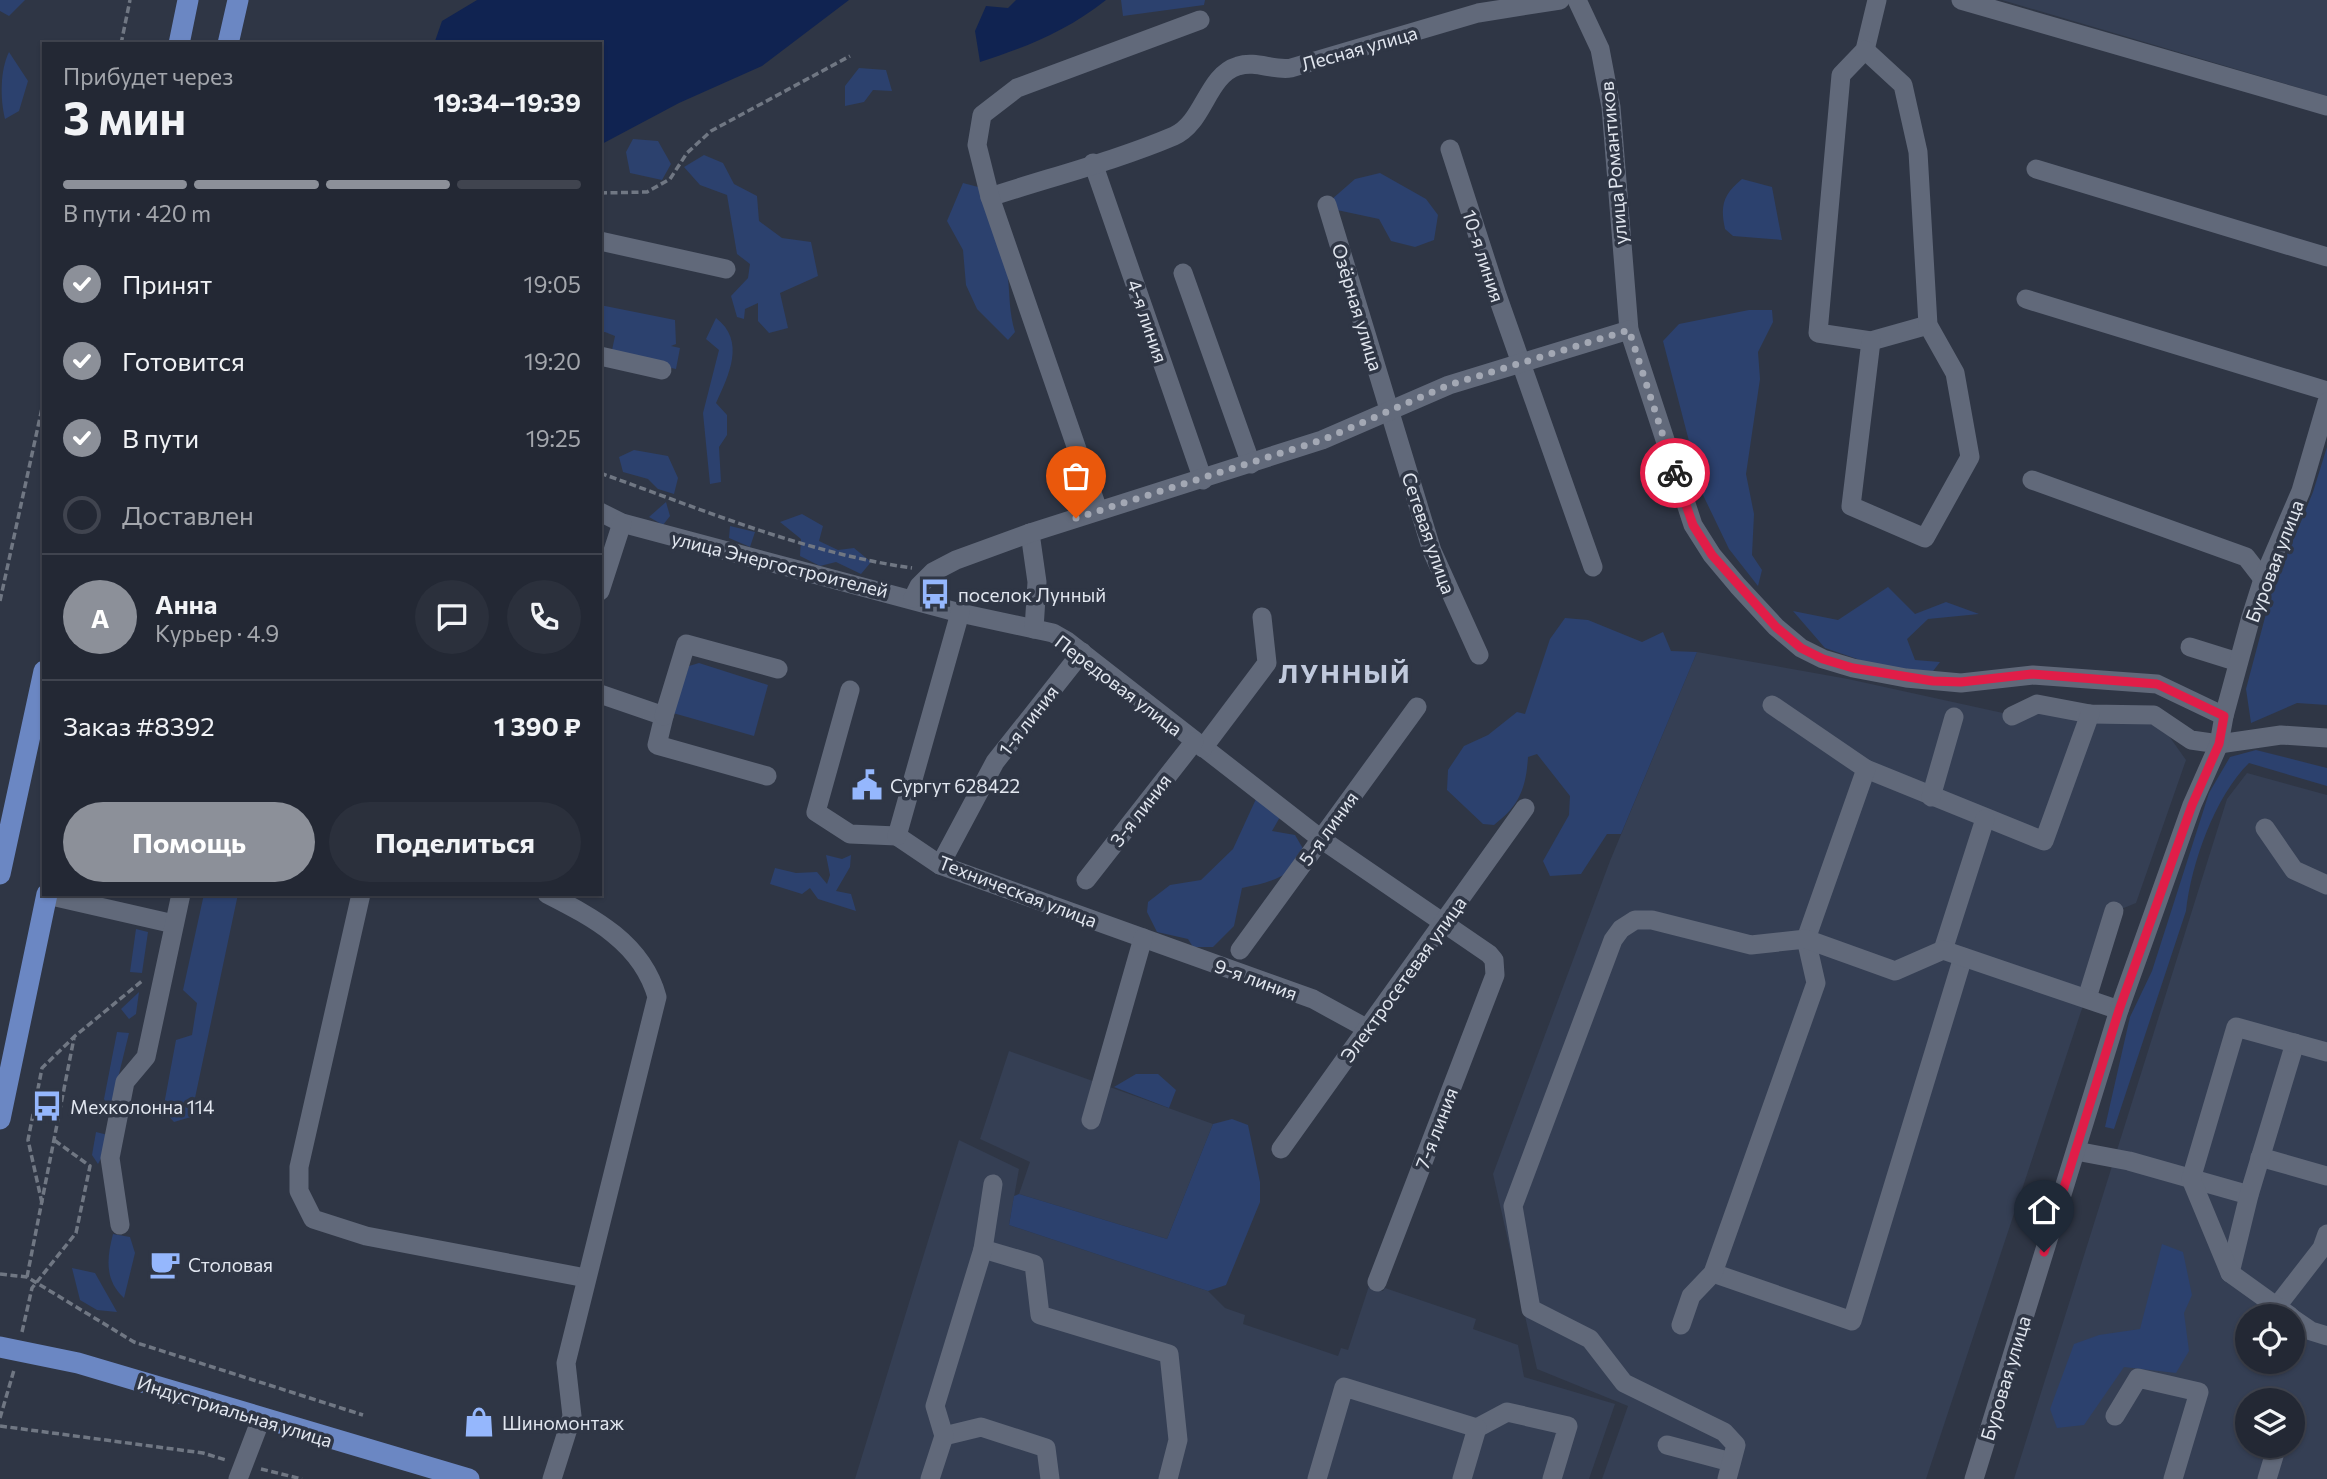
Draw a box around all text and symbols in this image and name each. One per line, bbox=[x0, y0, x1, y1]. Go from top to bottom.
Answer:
street label: Лесная улица bbox=[1298, 20, 1420, 76]
text: Прибудет через bbox=[63, 62, 233, 90]
street label: улица Романтиков bbox=[1594, 80, 1632, 246]
text: 19:34–19:39 bbox=[433, 86, 581, 117]
text: 3 мин bbox=[63, 88, 186, 144]
text: В пути · 420 m bbox=[63, 199, 211, 227]
street label: 10-я линия bbox=[1458, 207, 1510, 305]
street label: Озёрная улица bbox=[1328, 240, 1388, 374]
icon: check bbox=[63, 265, 101, 303]
text: Принят bbox=[122, 268, 212, 299]
text: 19:05 bbox=[524, 270, 581, 298]
street label: 4-я линия bbox=[1123, 276, 1173, 366]
icon: check bbox=[63, 342, 101, 380]
text: Готовится bbox=[122, 345, 245, 376]
text: 19:20 bbox=[524, 347, 581, 375]
icon: check bbox=[63, 419, 101, 457]
text: В пути bbox=[122, 422, 199, 453]
text: 19:25 bbox=[526, 424, 581, 452]
courier bbox=[1640, 438, 1710, 508]
pin bbox=[1046, 446, 1106, 518]
icon: bike bbox=[1656, 454, 1694, 492]
icon: bag bbox=[1057, 457, 1095, 495]
street label: Сетевая улица bbox=[1397, 469, 1461, 597]
street label: Буровая улица bbox=[2240, 497, 2308, 625]
text: Доставлен bbox=[122, 499, 254, 530]
street label: улица Энергостроителей bbox=[669, 526, 891, 602]
bus stop icon: поселок Лунный bbox=[918, 577, 952, 611]
button: chat bbox=[415, 580, 489, 654]
button: phone bbox=[507, 580, 581, 654]
place label: поселок Лунный bbox=[958, 583, 1106, 606]
text: Анна bbox=[155, 588, 217, 619]
text: А bbox=[91, 602, 109, 633]
text: Курьер · 4.9 bbox=[155, 619, 279, 647]
street label: Передовая улица bbox=[1051, 630, 1187, 740]
district label: ЛУННЫЙ bbox=[1278, 657, 1412, 688]
street label: 1-я линия bbox=[993, 680, 1063, 760]
text: Заказ #8392 bbox=[63, 710, 215, 741]
text: 1 390 ₽ bbox=[494, 710, 581, 741]
public building icon: Сургут 628422 bbox=[850, 768, 884, 802]
street label: 3-я линия bbox=[1104, 769, 1176, 851]
place label: Сургут 628422 bbox=[890, 774, 1020, 797]
street label: 5-я линия bbox=[1293, 786, 1363, 870]
button: Помощь bbox=[63, 802, 315, 882]
button: Поделиться bbox=[329, 802, 581, 882]
street label: Техническая улица bbox=[936, 850, 1100, 932]
street label: Электросетевая улица bbox=[1335, 892, 1471, 1066]
street label: 9-я линия bbox=[1211, 953, 1301, 1005]
street label: 7-я линия bbox=[1410, 1084, 1462, 1172]
bus stop icon: Мехколонна 114 bbox=[30, 1089, 64, 1123]
place label: Мехколонна 114 bbox=[70, 1095, 214, 1118]
pin bbox=[2014, 1180, 2074, 1252]
icon: home bbox=[2025, 1191, 2063, 1229]
cafe icon: Столовая bbox=[148, 1247, 182, 1281]
place label: Столовая bbox=[188, 1253, 273, 1276]
map controls bbox=[2235, 1304, 2305, 1458]
button: locate bbox=[2235, 1304, 2305, 1374]
street label: Буровая улица bbox=[1975, 1313, 2035, 1443]
street label: Индустриальная улица bbox=[135, 1370, 335, 1452]
button: layers bbox=[2235, 1388, 2305, 1458]
shop icon: Шиномонтаж bbox=[462, 1405, 496, 1439]
place label: Шиномонтаж bbox=[502, 1411, 624, 1434]

